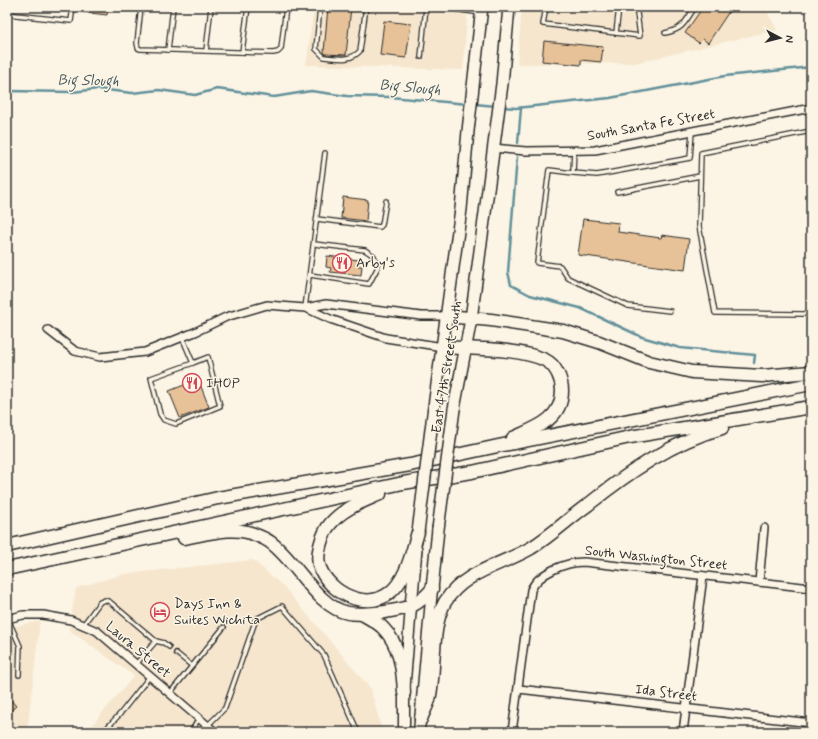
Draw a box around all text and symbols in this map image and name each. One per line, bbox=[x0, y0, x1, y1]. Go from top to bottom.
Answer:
north arrow bbox=[760, 18, 800, 58]
text: N bbox=[782, 35, 796, 44]
water label: Big Slough bbox=[57, 70, 119, 94]
water label: Big Slough bbox=[378, 75, 442, 103]
street label: South Santa Fe Street bbox=[586, 105, 716, 145]
restaurant icon: Arby's bbox=[331, 252, 353, 274]
place label: Arby's bbox=[356, 254, 395, 272]
street label: East 47th Street South bbox=[428, 299, 466, 434]
restaurant icon: IHOP bbox=[181, 372, 203, 394]
place label: IHOP bbox=[206, 374, 240, 392]
street label: South Washington Street bbox=[584, 542, 728, 576]
place label: Days Inn & Suites Wichita bbox=[174, 595, 260, 629]
hotel icon: Days Inn & Suites Wichita bbox=[149, 601, 171, 623]
street label: Laura Street bbox=[102, 618, 175, 683]
street label: Ida Street bbox=[634, 680, 698, 706]

